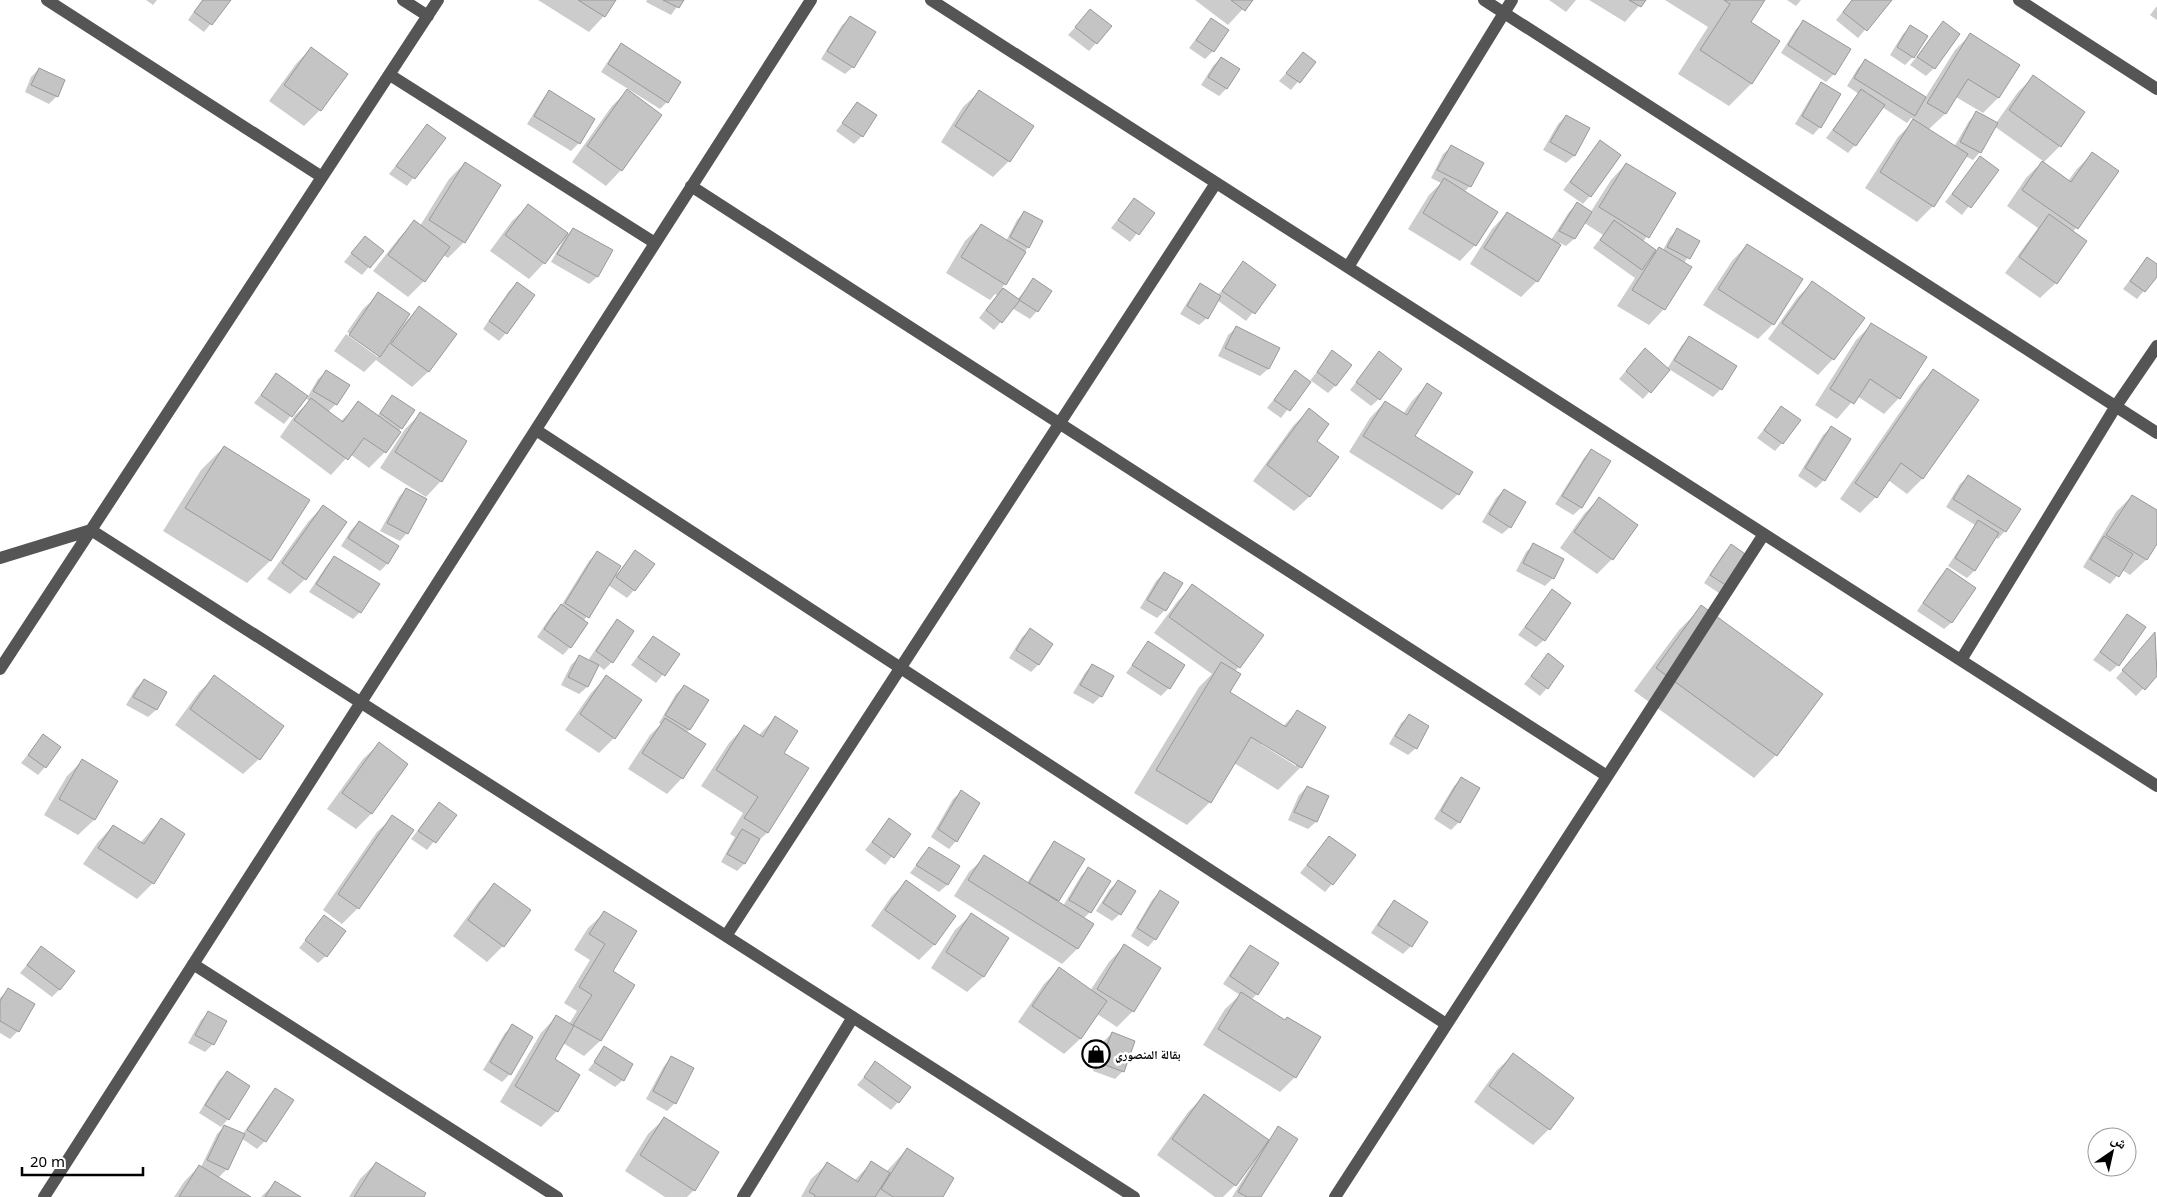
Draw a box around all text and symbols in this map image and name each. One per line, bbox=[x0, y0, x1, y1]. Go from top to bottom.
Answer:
shop icon: بقالة المنصوري bbox=[1081, 1039, 1111, 1069]
place label: بقالة المنصوري bbox=[1115, 1046, 1181, 1064]
north arrow bbox=[2087, 1127, 2137, 1177]
text: ش bbox=[2108, 1129, 2131, 1153]
scale bar bbox=[22, 1144, 144, 1176]
text: 20 m bbox=[30, 1151, 65, 1171]

